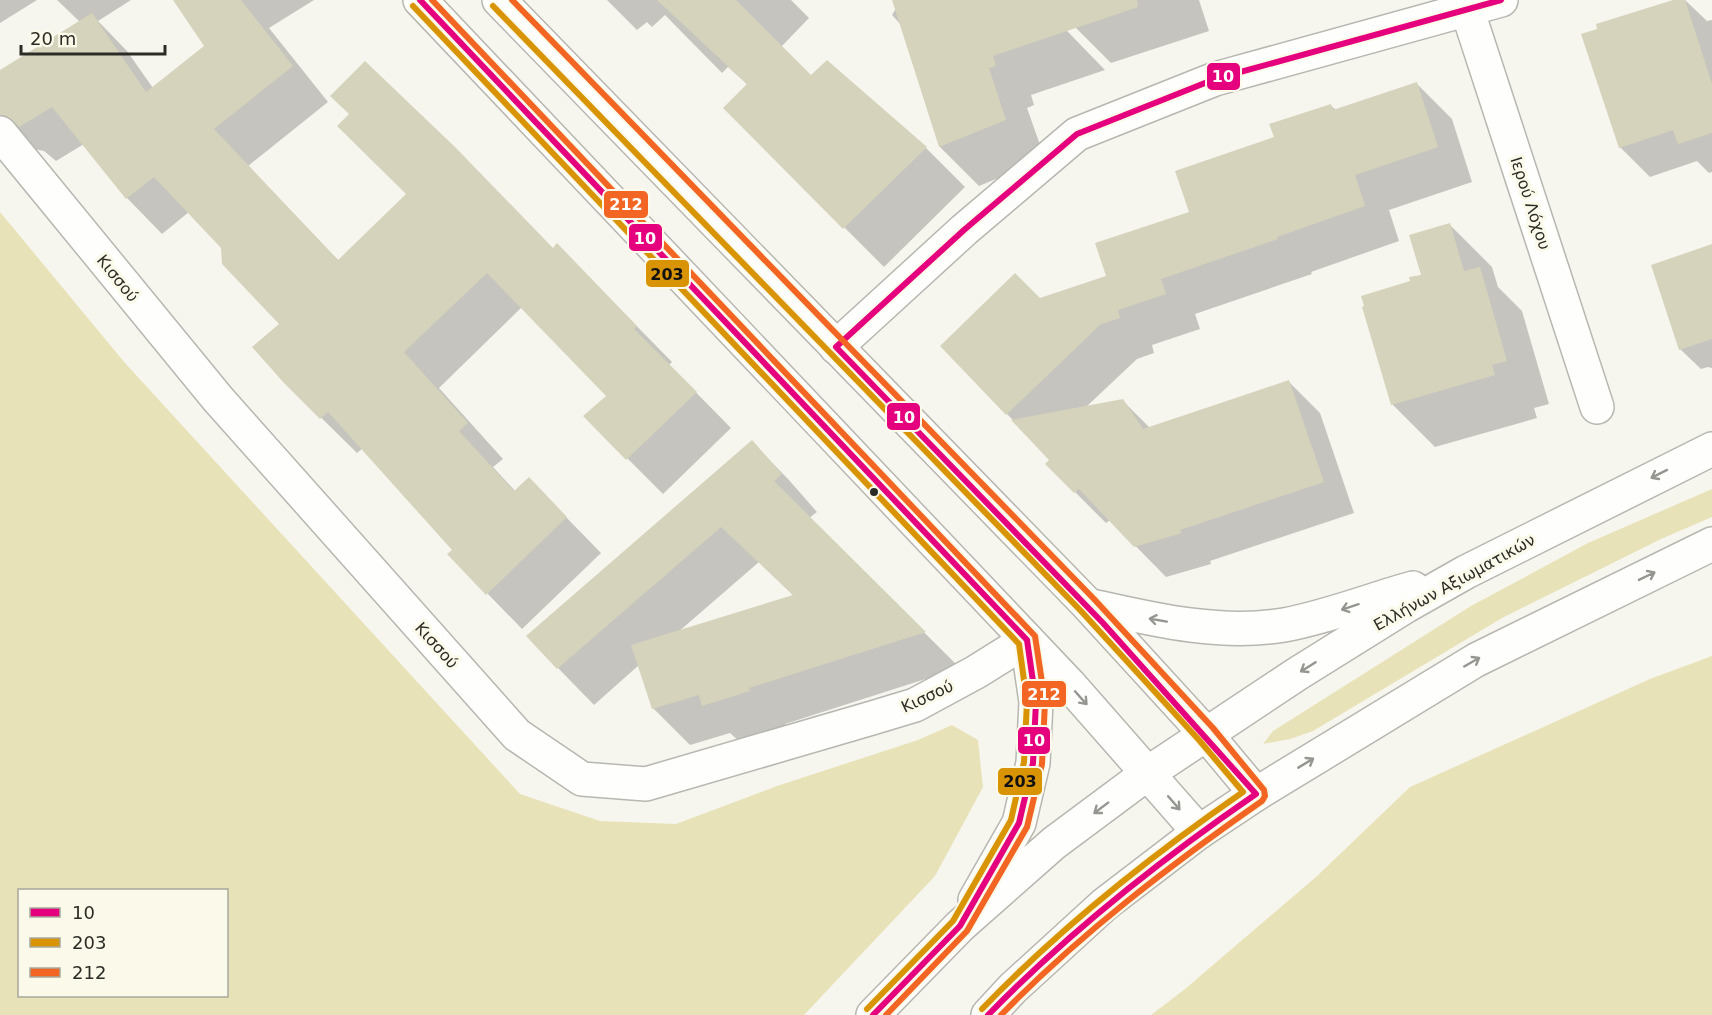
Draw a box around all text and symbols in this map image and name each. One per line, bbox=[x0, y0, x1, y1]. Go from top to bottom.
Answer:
scale bar bbox=[21, 18, 165, 56]
text: 20 m bbox=[30, 28, 76, 49]
line badge: 10 bbox=[1206, 62, 1241, 91]
text: 10 bbox=[1212, 67, 1234, 86]
street label: Ιερού Λόχου bbox=[1507, 154, 1554, 252]
line badge: 212 bbox=[603, 190, 649, 219]
text: 212 bbox=[609, 195, 643, 214]
line badge: 10 bbox=[628, 223, 663, 252]
text: 10 bbox=[634, 229, 656, 248]
street label: Κισσού bbox=[93, 251, 142, 306]
line badge: 203 bbox=[645, 259, 690, 288]
text: 203 bbox=[650, 265, 684, 284]
line badge: 10 bbox=[886, 402, 921, 431]
text: 10 bbox=[893, 408, 915, 427]
one-way arrow bbox=[1651, 469, 1669, 480]
unlabelled marker bbox=[868, 486, 880, 498]
street label: Ελλήνων Αξιωματικών bbox=[1370, 530, 1538, 635]
one-way arrow bbox=[1638, 569, 1656, 581]
one-way arrow bbox=[1341, 602, 1360, 613]
one-way arrow bbox=[1149, 615, 1168, 626]
street label: Κισσού bbox=[411, 618, 462, 672]
one-way arrow bbox=[1463, 656, 1480, 668]
one-way arrow bbox=[1300, 661, 1317, 673]
street label: Κισσού bbox=[898, 676, 956, 717]
line badge: 212 bbox=[1021, 680, 1067, 708]
text: 212 bbox=[1027, 685, 1061, 704]
one-way arrow bbox=[1074, 690, 1088, 705]
line badge: 10 bbox=[1017, 726, 1051, 755]
text: 10 bbox=[1023, 731, 1045, 750]
one-way arrow bbox=[1297, 757, 1314, 769]
line badge: 203 bbox=[997, 767, 1043, 796]
text: 203 bbox=[1003, 772, 1037, 791]
one-way arrow bbox=[1166, 794, 1180, 810]
one-way arrow bbox=[1093, 801, 1109, 814]
legend bbox=[18, 889, 228, 997]
text: 10 bbox=[72, 902, 95, 923]
text: 203 bbox=[72, 932, 106, 953]
text: 212 bbox=[72, 962, 106, 983]

